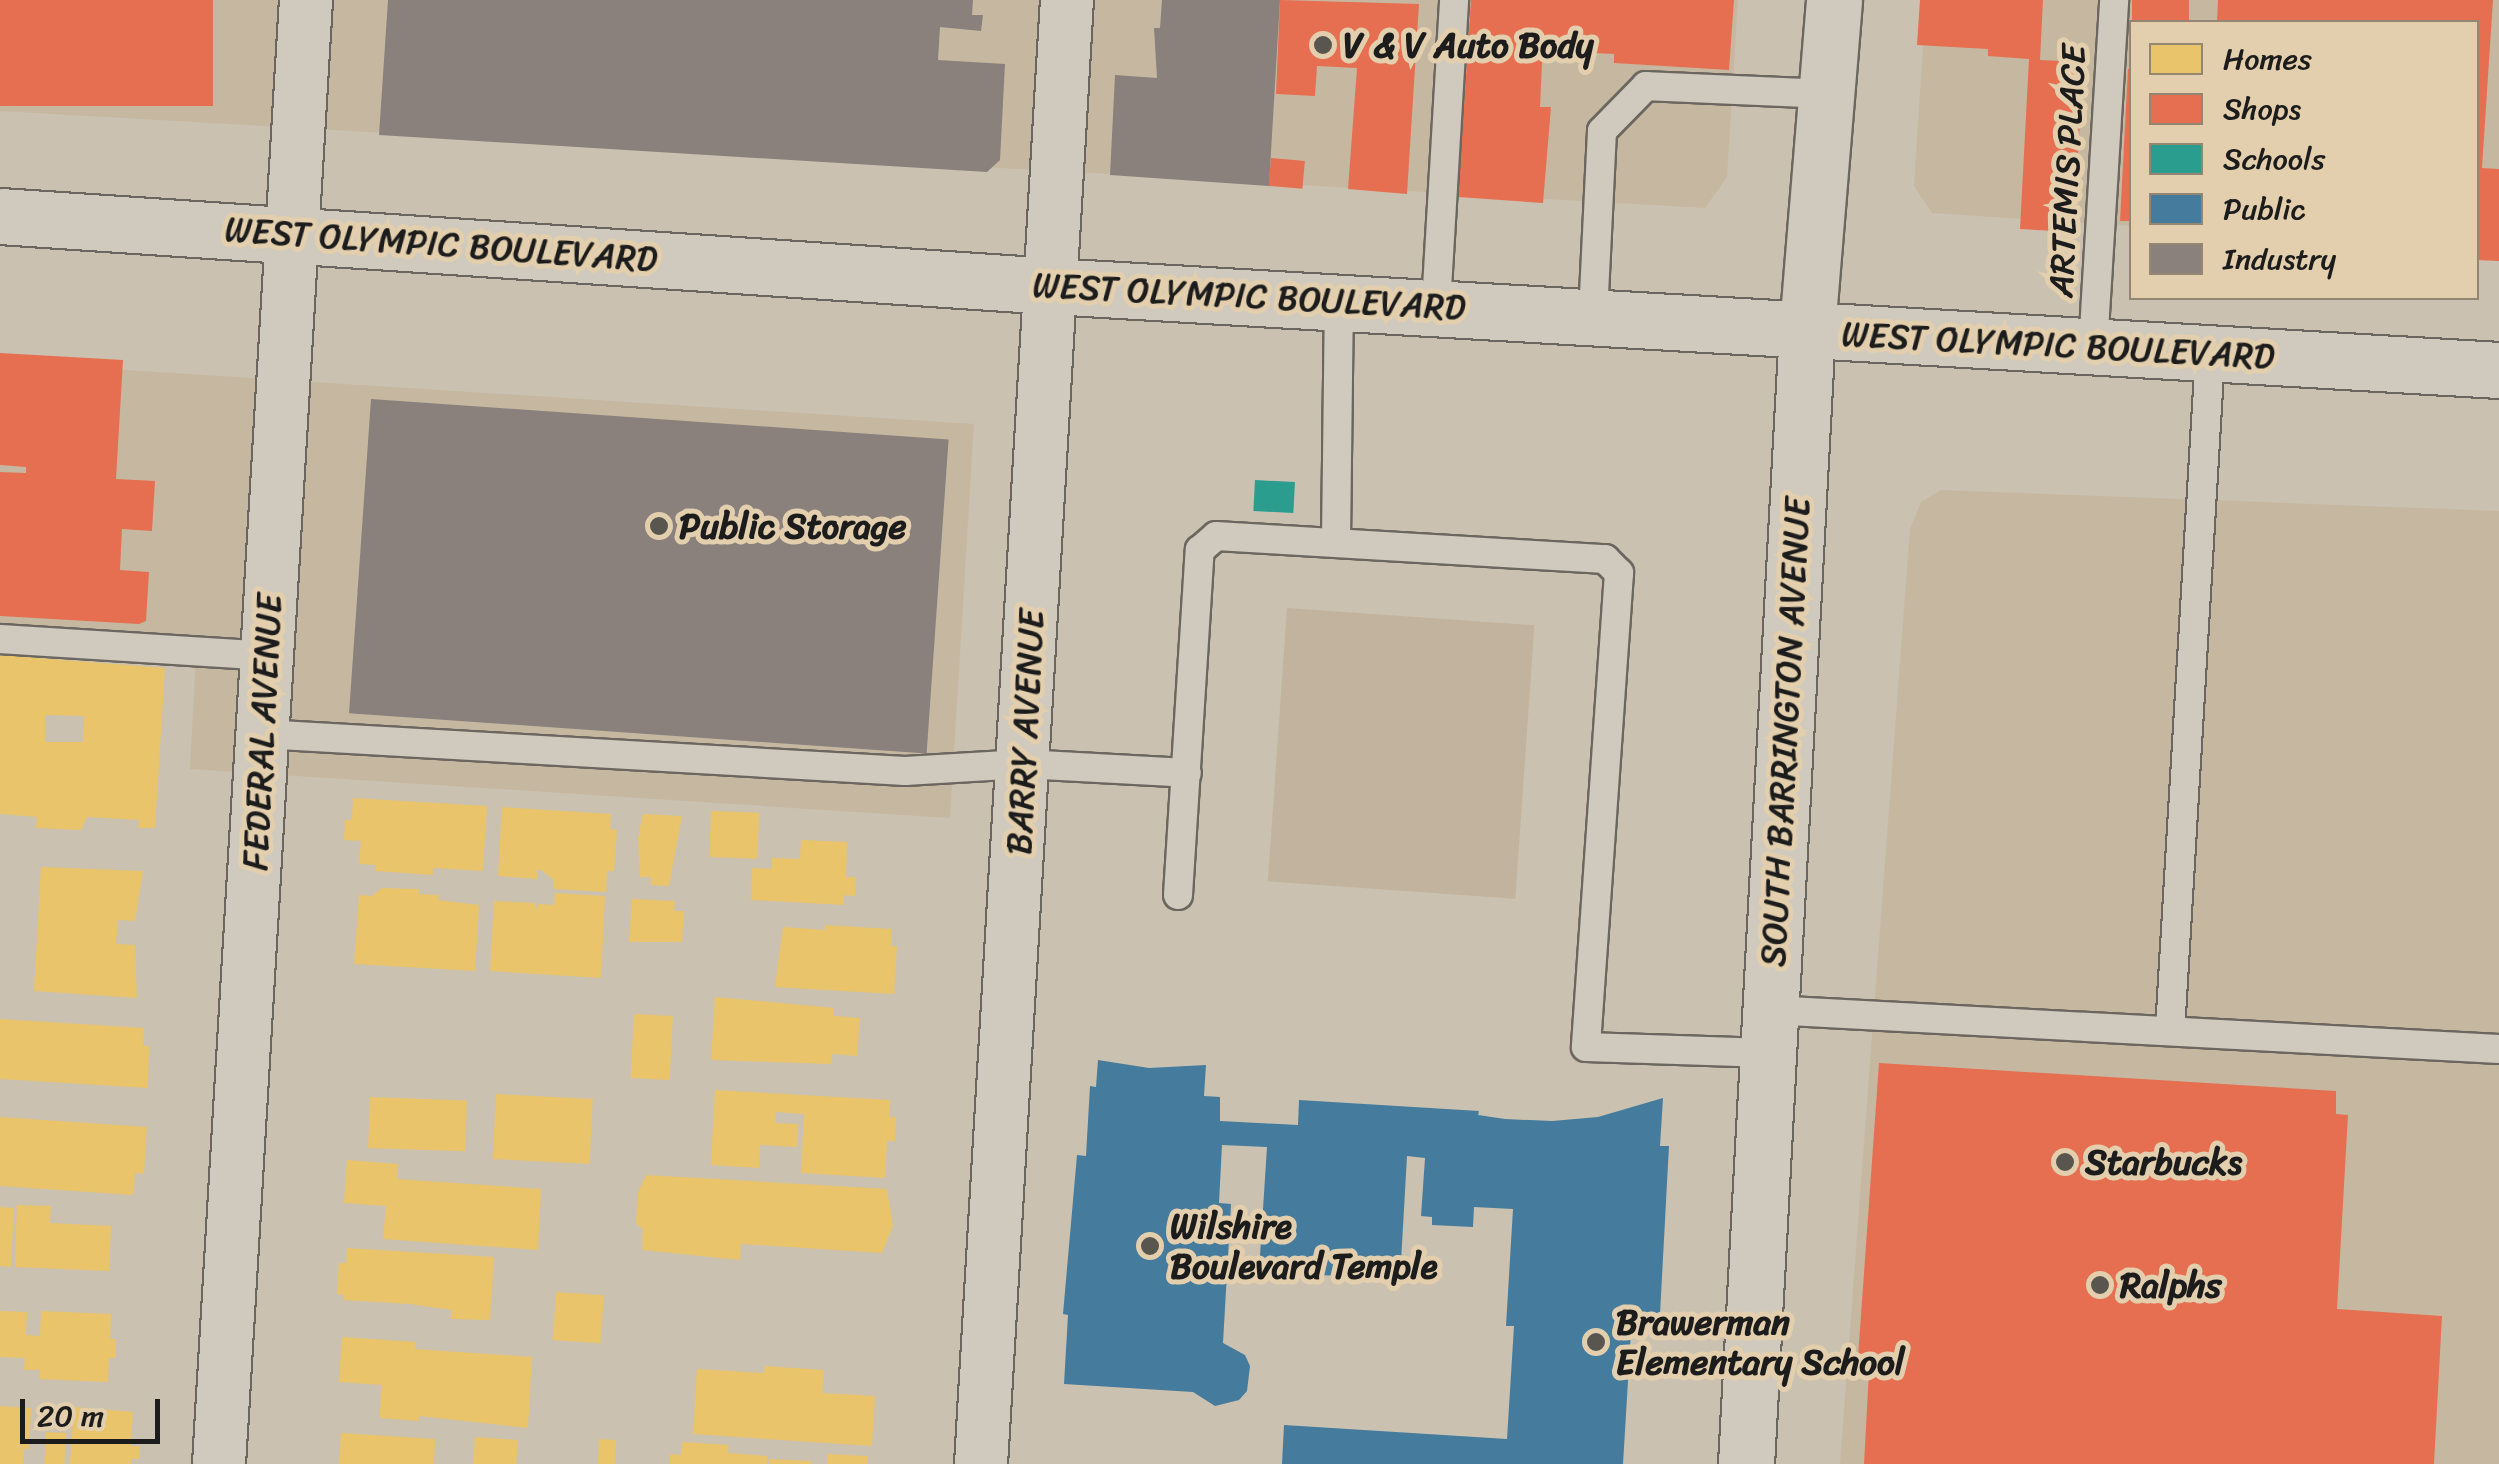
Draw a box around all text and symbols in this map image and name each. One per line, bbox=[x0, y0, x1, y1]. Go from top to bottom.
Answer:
legend bbox=[2129, 20, 2479, 300]
place label: V & V Auto Body bbox=[1343, 24, 1594, 66]
text: Homes bbox=[2223, 32, 2312, 86]
marker: V & V Auto Body bbox=[1312, 34, 1334, 56]
street label: ARTEMIS PLACE bbox=[2039, 44, 2095, 298]
text: Shops bbox=[2223, 82, 2301, 136]
text: Schools bbox=[2223, 132, 2325, 186]
text: Public bbox=[2223, 182, 2306, 236]
street label: WEST OLYMPIC BOULEVARD bbox=[223, 208, 659, 280]
text: Industry bbox=[2223, 232, 2336, 286]
street label: WEST OLYMPIC BOULEVARD bbox=[1031, 264, 1467, 328]
street label: WEST OLYMPIC BOULEVARD bbox=[1840, 313, 2276, 377]
street label: SOUTH BARRINGTON AVENUE bbox=[1752, 498, 1818, 966]
place label: Public Storage bbox=[679, 505, 906, 547]
marker: Public Storage bbox=[648, 515, 670, 537]
street label: FEDERAL AVENUE bbox=[234, 593, 290, 871]
street label: BARRY AVENUE bbox=[998, 609, 1052, 855]
place label: Starbucks bbox=[2085, 1141, 2242, 1183]
marker: Starbucks bbox=[2054, 1151, 2076, 1173]
place label: Wilshire Boulevard Temple bbox=[1170, 1205, 1439, 1287]
marker: Wilshire Boulevard Temple bbox=[1139, 1235, 1161, 1257]
place label: Ralphs bbox=[2120, 1264, 2222, 1306]
marker: Ralphs bbox=[2089, 1274, 2111, 1296]
place label: Brawerman Elementary School bbox=[1616, 1301, 1905, 1383]
marker: Brawerman Elementary School bbox=[1585, 1331, 1607, 1353]
scale bar bbox=[25, 1379, 165, 1441]
text: 20 m bbox=[37, 1389, 104, 1443]

